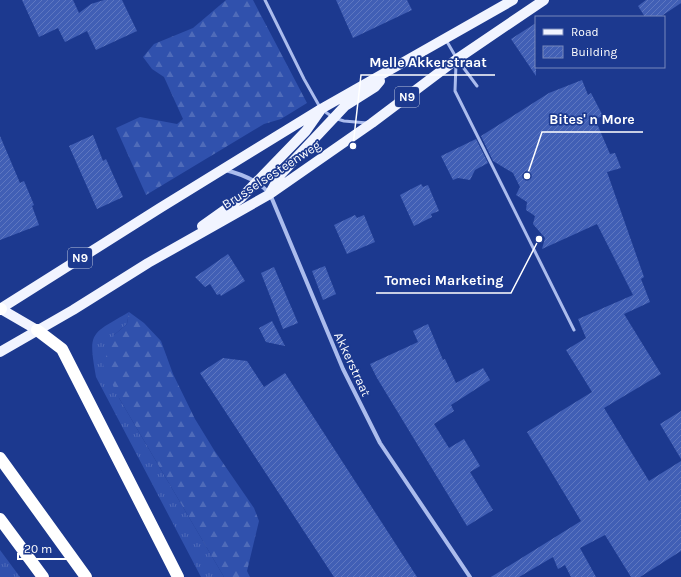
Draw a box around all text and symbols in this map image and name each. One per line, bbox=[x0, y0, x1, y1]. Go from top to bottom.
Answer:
legend bbox=[535, 16, 665, 68]
text: Road bbox=[571, 25, 599, 39]
text: Building bbox=[571, 45, 618, 59]
callout: Melle Akkerstraat bbox=[361, 49, 495, 75]
text: Melle Akkerstraat bbox=[369, 54, 487, 71]
road number: N9 bbox=[395, 87, 419, 107]
callout: Bites' n More bbox=[542, 106, 643, 132]
text: Bites' n More bbox=[549, 111, 635, 128]
street label: Brusselsesteenweg bbox=[219, 137, 324, 212]
road number: N9 bbox=[68, 248, 92, 268]
callout: Tomeci Marketing bbox=[376, 267, 511, 293]
text: Tomeci Marketing bbox=[385, 272, 503, 289]
street label: Akkerstraat bbox=[331, 330, 374, 399]
scale bar bbox=[18, 535, 70, 561]
text: 20 m bbox=[24, 542, 52, 556]

